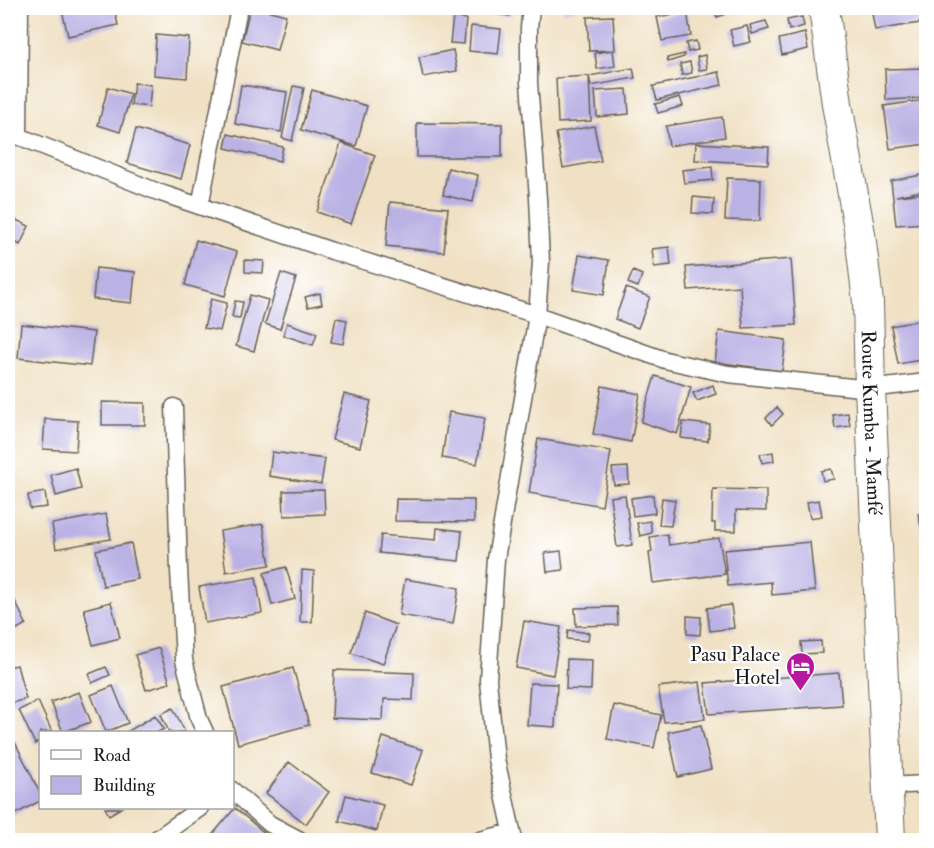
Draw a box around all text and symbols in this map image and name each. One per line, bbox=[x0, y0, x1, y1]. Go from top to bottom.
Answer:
street label: Route Kumba - Mamfé bbox=[856, 330, 888, 516]
place label: Pasu Palace Hotel bbox=[690, 642, 780, 690]
hotel icon: Pasu Palace Hotel bbox=[785, 650, 817, 692]
legend bbox=[39, 731, 234, 809]
text: Road bbox=[93, 744, 131, 767]
text: Building bbox=[93, 774, 156, 797]

